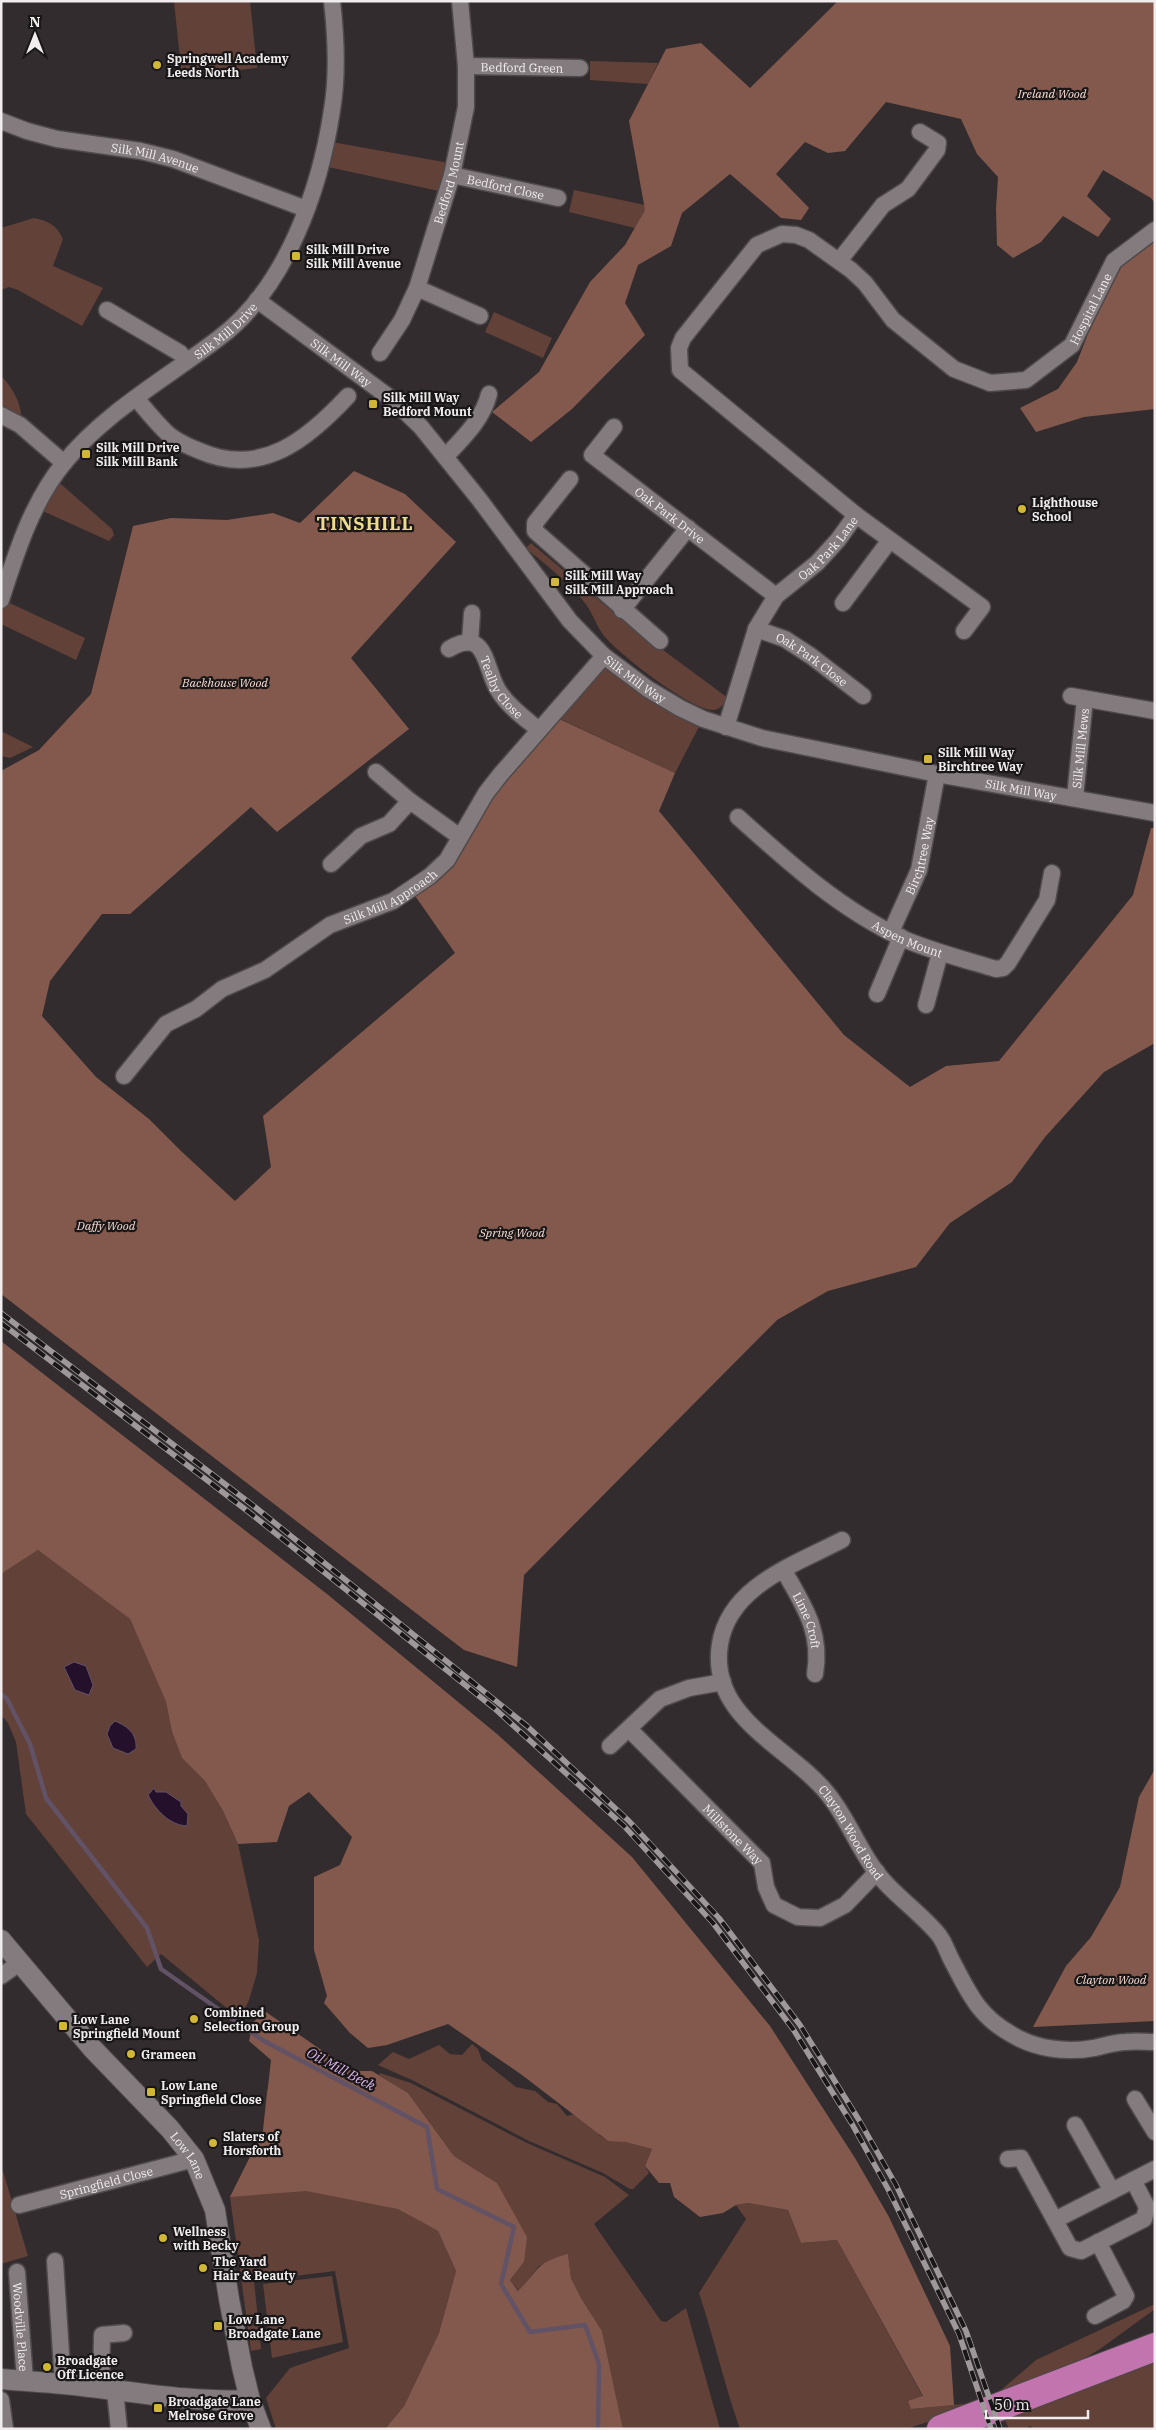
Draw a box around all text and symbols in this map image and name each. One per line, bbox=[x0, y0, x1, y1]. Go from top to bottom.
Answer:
north arrow bbox=[10, 10, 60, 60]
text: N bbox=[29, 13, 41, 31]
place label: Springwell Academy Leeds North bbox=[167, 51, 289, 80]
marker: Springwell Academy Leeds North bbox=[151, 59, 163, 71]
street label: Bedford Green bbox=[481, 59, 564, 75]
park label: Ireland Wood bbox=[1017, 86, 1087, 101]
street label: Silk Mill Avenue bbox=[110, 139, 202, 176]
street label: Bedford Mount bbox=[430, 140, 466, 226]
street label: Bedford Close bbox=[466, 171, 546, 202]
place label: Silk Mill Drive Silk Mill Avenue bbox=[306, 242, 401, 271]
marker: Silk Mill Drive Silk Mill Avenue bbox=[290, 250, 302, 262]
street label: Hospital Lane bbox=[1066, 270, 1114, 347]
street label: Silk Mill Drive bbox=[191, 299, 260, 362]
street label: Silk Mill Way bbox=[308, 335, 376, 390]
place label: Silk Mill Way Bedford Mount bbox=[383, 390, 472, 419]
marker: Silk Mill Way Bedford Mount bbox=[367, 398, 379, 410]
place label: Silk Mill Drive Silk Mill Bank bbox=[96, 440, 180, 469]
marker: Silk Mill Drive Silk Mill Bank bbox=[80, 448, 92, 460]
street label: Oak Park Drive bbox=[632, 483, 708, 546]
place label: Lighthouse School bbox=[1032, 495, 1098, 524]
marker: Lighthouse School bbox=[1016, 503, 1028, 515]
district label: TINSHILL bbox=[316, 512, 414, 535]
street label: Oak Park Lane bbox=[795, 513, 860, 583]
place label: Silk Mill Way Silk Mill Approach bbox=[565, 568, 674, 597]
marker: Silk Mill Way Silk Mill Approach bbox=[549, 576, 561, 588]
street label: Oak Park Close bbox=[774, 629, 851, 689]
street label: Silk Mill Way bbox=[602, 652, 670, 706]
street label: Tealby Close bbox=[478, 654, 526, 721]
park label: Backhouse Wood bbox=[181, 675, 268, 690]
street label: Silk Mill Mews bbox=[1068, 707, 1092, 789]
place label: Silk Mill Way Birchtree Way bbox=[938, 745, 1023, 774]
marker: Silk Mill Way Birchtree Way bbox=[922, 753, 934, 765]
street label: Silk Mill Way bbox=[984, 775, 1059, 803]
street label: Birchtree Way bbox=[901, 815, 936, 897]
street label: Silk Mill Approach bbox=[341, 866, 440, 927]
street label: Aspen Mount bbox=[870, 917, 944, 960]
park label: Daffy Wood bbox=[76, 1218, 136, 1233]
park label: Spring Wood bbox=[478, 1225, 545, 1240]
street label: Lime Croft bbox=[790, 1589, 824, 1649]
street label: Clayton Wood Road bbox=[816, 1782, 887, 1883]
street label: Millstone Way bbox=[700, 1801, 767, 1868]
park label: Clayton Wood bbox=[1076, 1972, 1147, 1987]
place label: Combined Selection Group bbox=[204, 2005, 300, 2034]
place label: Low Lane Springfield Mount bbox=[73, 2012, 180, 2041]
marker: Combined Selection Group bbox=[188, 2013, 200, 2025]
marker: Low Lane Springfield Mount bbox=[57, 2020, 69, 2032]
water label: Oil Mill Beck bbox=[304, 2043, 379, 2095]
place label: Grameen bbox=[141, 2047, 196, 2062]
marker: Grameen bbox=[125, 2048, 137, 2060]
place label: Low Lane Springfield Close bbox=[161, 2078, 262, 2107]
marker: Low Lane Springfield Close bbox=[145, 2086, 157, 2098]
street label: Low Lane bbox=[168, 2129, 209, 2181]
place label: Slaters of Horsforth bbox=[223, 2129, 282, 2158]
marker: Slaters of Horsforth bbox=[207, 2137, 219, 2149]
street label: Springfield Close bbox=[58, 2163, 154, 2202]
place label: Wellness with Becky bbox=[173, 2224, 239, 2253]
marker: Wellness with Becky bbox=[157, 2232, 169, 2244]
place label: The Yard Hair & Beauty bbox=[213, 2254, 296, 2283]
marker: The Yard Hair & Beauty bbox=[197, 2262, 209, 2274]
street label: Woodville Place bbox=[10, 2282, 32, 2372]
place label: Low Lane Broadgate Lane bbox=[228, 2312, 321, 2341]
marker: Low Lane Broadgate Lane bbox=[212, 2320, 224, 2332]
place label: Broadgate Off Licence bbox=[57, 2353, 124, 2382]
marker: Broadgate Off Licence bbox=[41, 2361, 53, 2373]
scale bar bbox=[986, 2388, 1088, 2420]
place label: Broadgate Lane Melrose Grove bbox=[168, 2394, 261, 2423]
text: 50 m bbox=[994, 2395, 1030, 2414]
marker: Broadgate Lane Melrose Grove bbox=[152, 2402, 164, 2414]

